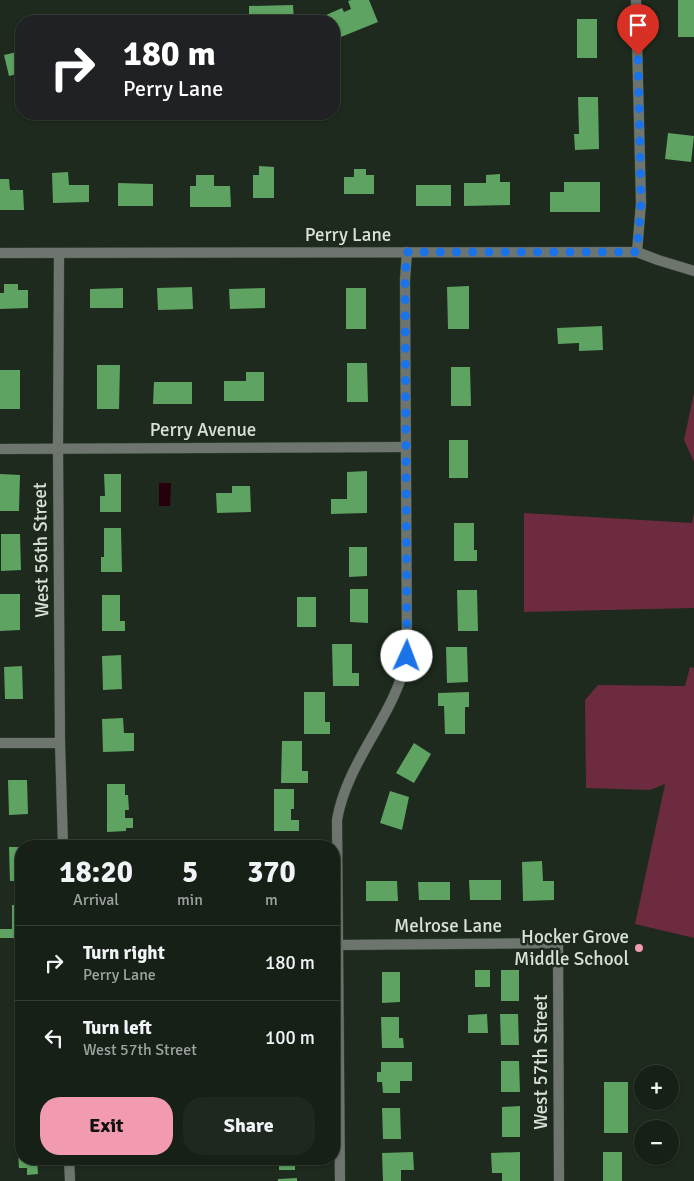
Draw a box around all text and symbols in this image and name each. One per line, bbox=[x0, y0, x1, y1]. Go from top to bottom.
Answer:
pin bbox=[617, 4, 659, 55]
icon: arrive bbox=[624, 11, 652, 39]
text: 180 m bbox=[123, 32, 216, 75]
icon: right bbox=[40, 35, 105, 100]
text: Perry Lane bbox=[123, 75, 223, 102]
street label: Perry Lane bbox=[305, 223, 391, 247]
street label: Perry Avenue bbox=[150, 418, 256, 442]
street label: West 56th Street bbox=[28, 482, 54, 618]
position arrow bbox=[380, 629, 432, 681]
text: 18:20 bbox=[59, 854, 133, 891]
text: 5 bbox=[182, 854, 198, 891]
text: 370 bbox=[247, 854, 296, 891]
text: Arrival bbox=[73, 890, 119, 910]
text: min bbox=[177, 890, 203, 910]
text: m bbox=[265, 890, 278, 910]
street label: Melrose Lane bbox=[394, 914, 502, 938]
place label: Hocker Grove Middle School bbox=[514, 925, 629, 971]
text: Turn right bbox=[83, 941, 165, 965]
marker: Hocker Grove Middle School bbox=[633, 942, 645, 954]
icon: right bbox=[40, 949, 68, 977]
text: 180 m bbox=[265, 951, 315, 975]
text: Perry Lane bbox=[83, 965, 156, 985]
street label: West 57th Street bbox=[529, 994, 553, 1130]
text: Turn left bbox=[83, 1016, 152, 1040]
icon: left bbox=[40, 1024, 68, 1052]
text: 100 m bbox=[265, 1026, 315, 1050]
text: West 57th Street bbox=[83, 1040, 197, 1060]
map controls bbox=[634, 1065, 679, 1165]
button: + bbox=[634, 1065, 679, 1110]
button: Exit bbox=[40, 1097, 173, 1155]
button: Share bbox=[183, 1097, 315, 1155]
button: − bbox=[634, 1120, 679, 1165]

